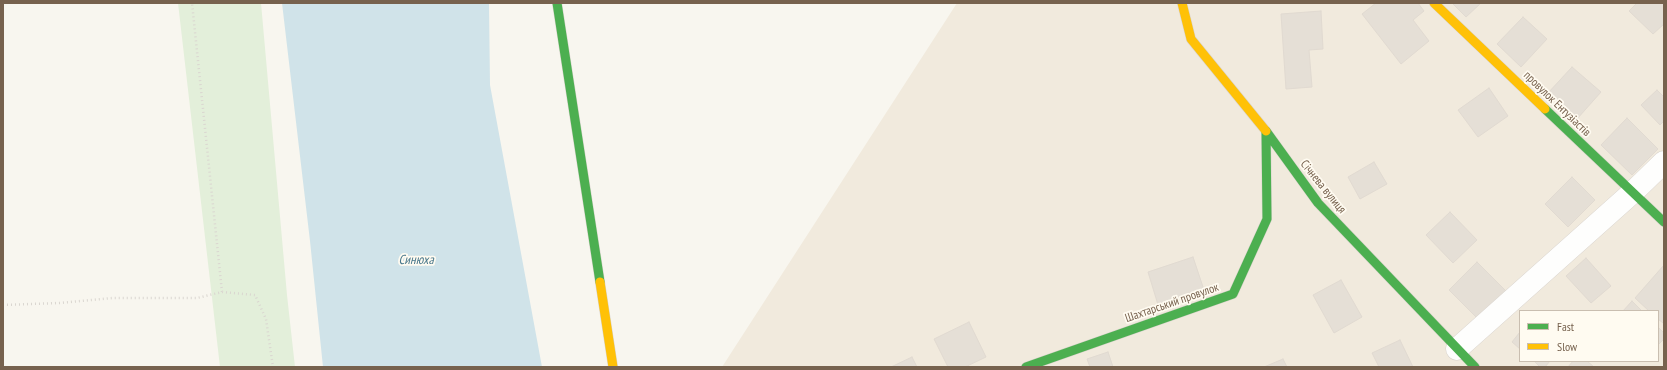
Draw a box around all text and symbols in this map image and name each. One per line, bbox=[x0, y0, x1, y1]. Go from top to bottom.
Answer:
street label: провулок Ентузіастів bbox=[1520, 68, 1594, 140]
street label: Січнева вулиця bbox=[1297, 157, 1349, 217]
water label: Синюха bbox=[398, 252, 434, 268]
street label: Шахтарський провулок bbox=[1123, 280, 1221, 326]
legend bbox=[1519, 310, 1659, 362]
text: Fast bbox=[1557, 319, 1574, 334]
text: Slow bbox=[1557, 339, 1577, 354]

